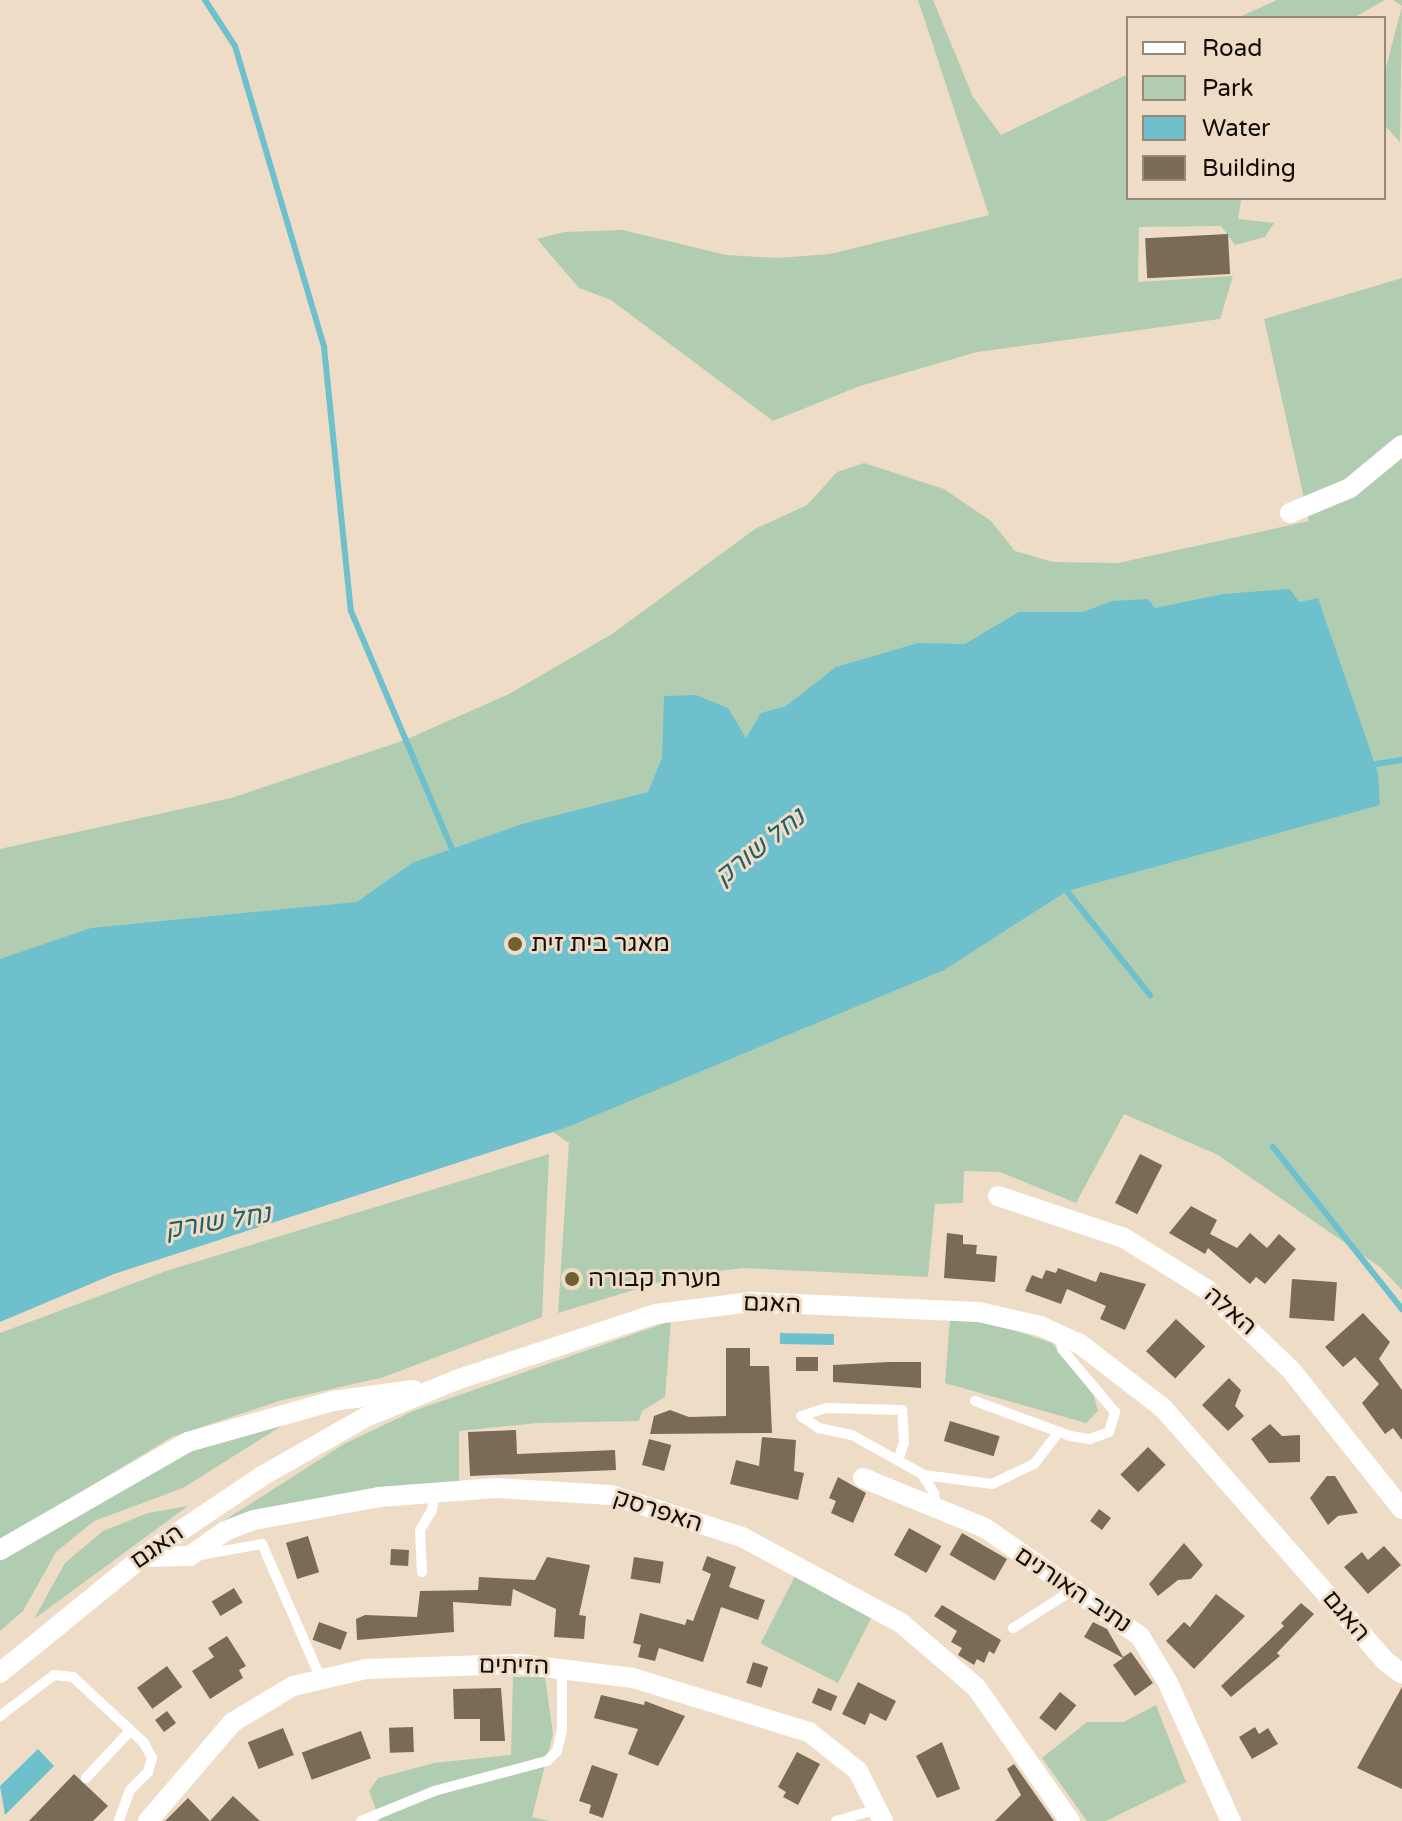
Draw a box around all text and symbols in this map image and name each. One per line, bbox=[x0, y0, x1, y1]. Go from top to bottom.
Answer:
legend bbox=[1126, 16, 1386, 200]
text: Road bbox=[1202, 34, 1262, 63]
text: Park bbox=[1202, 74, 1253, 103]
text: Water bbox=[1202, 114, 1270, 143]
text: Building bbox=[1202, 154, 1296, 183]
water label: נחל שורק bbox=[709, 802, 811, 892]
place label: מאגר בית זית bbox=[531, 930, 670, 958]
marker: מאגר בית זית bbox=[506, 935, 524, 953]
water label: נחל שורק bbox=[163, 1198, 273, 1246]
place label: מערת קבורה bbox=[588, 1265, 721, 1293]
marker: מערת קבורה bbox=[563, 1270, 581, 1288]
street label: האלה bbox=[1198, 1280, 1262, 1342]
street label: האגם bbox=[743, 1289, 801, 1319]
street label: האפרסק bbox=[610, 1483, 706, 1539]
street label: האגם bbox=[125, 1519, 189, 1575]
street label: נתיב האורנים bbox=[1009, 1541, 1137, 1639]
street label: האגם bbox=[1316, 1585, 1376, 1647]
street label: הזיתים bbox=[478, 1651, 550, 1681]

